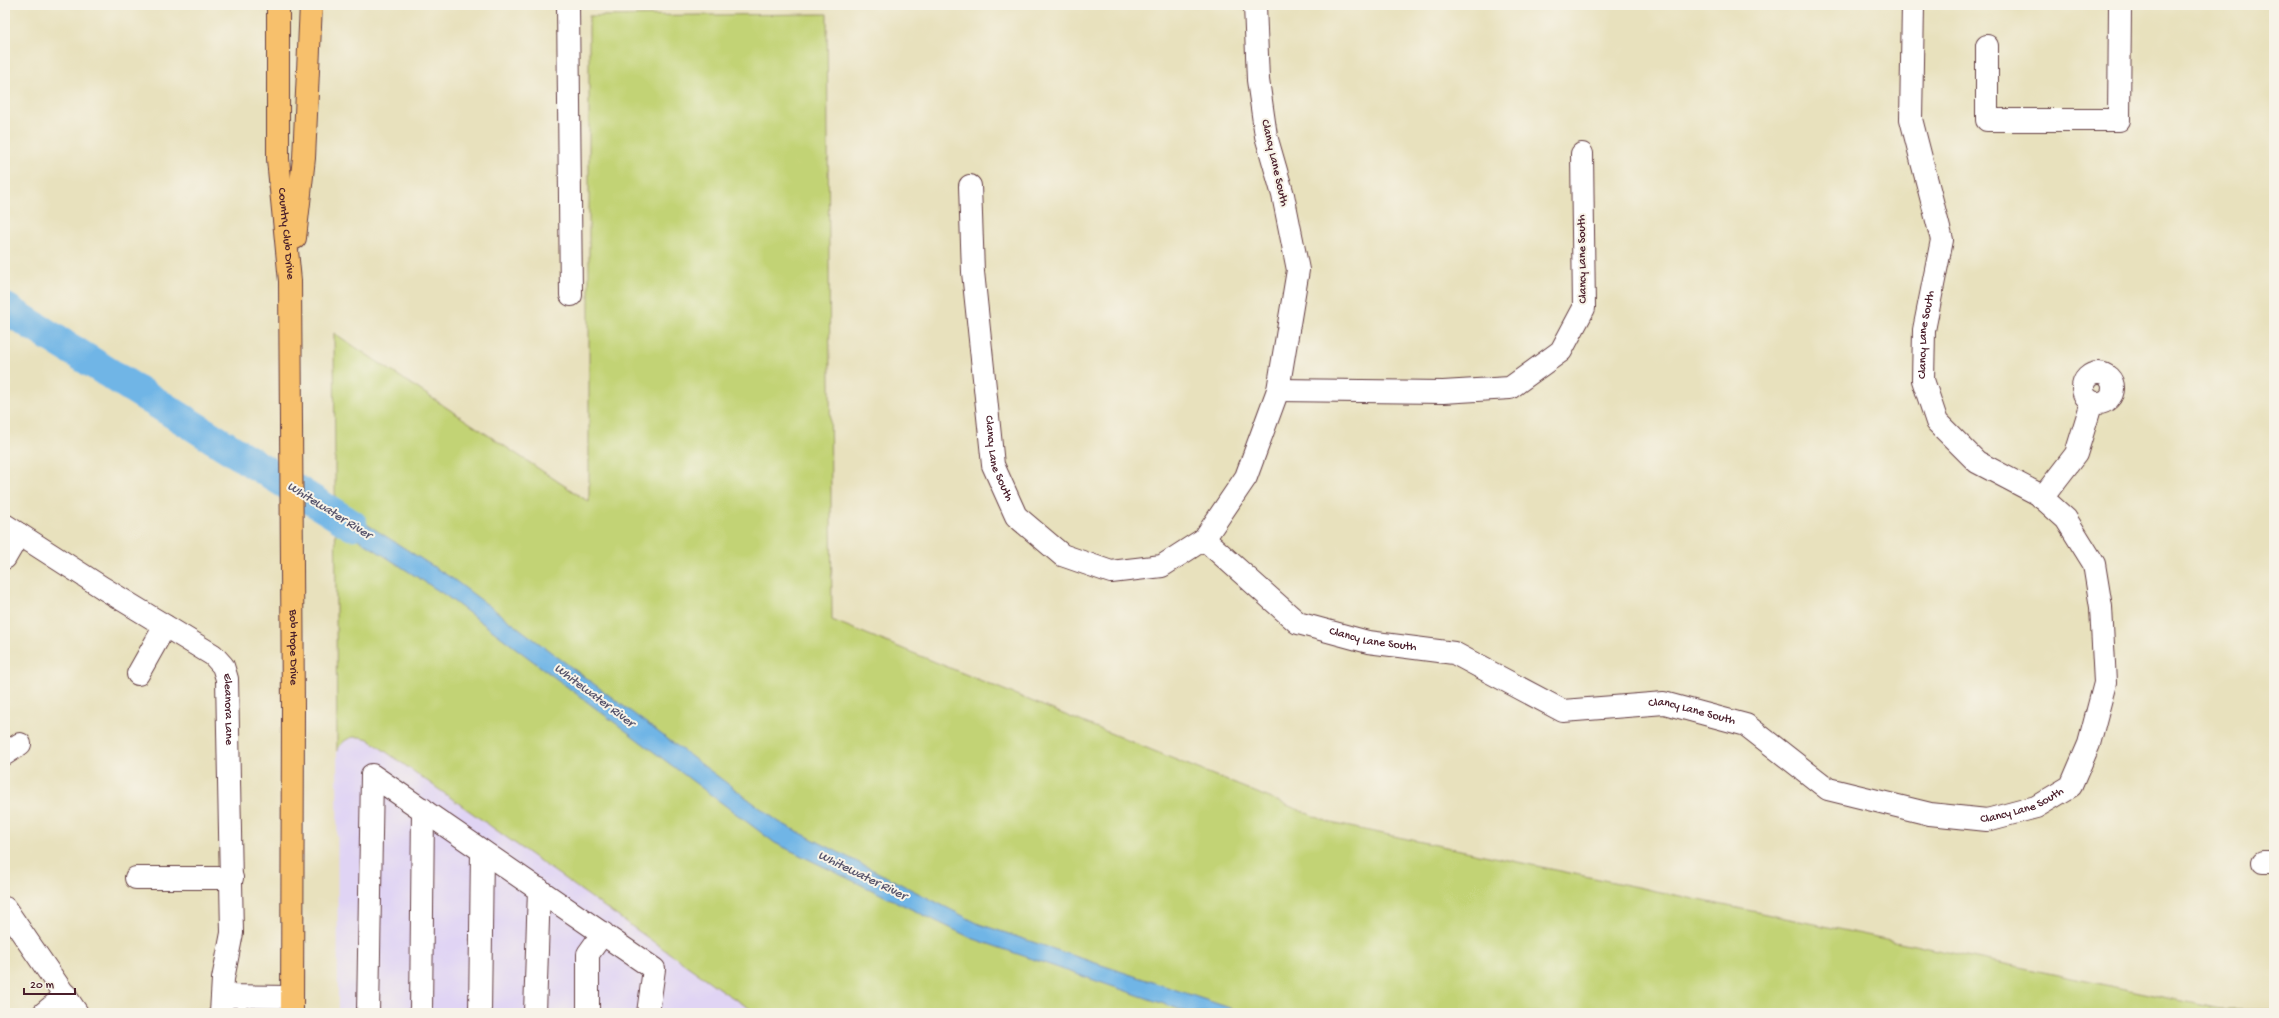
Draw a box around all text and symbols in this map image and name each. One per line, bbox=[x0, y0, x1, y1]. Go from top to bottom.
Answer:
street label: Clancy Lane South bbox=[1257, 118, 1291, 208]
street label: Country Club Drive bbox=[274, 187, 297, 281]
street label: Clancy Lane South bbox=[1575, 214, 1591, 304]
street label: Clancy Lane South bbox=[1916, 289, 1939, 379]
street label: Clancy Lane South bbox=[981, 415, 1016, 504]
water label: Whitewater River bbox=[284, 479, 376, 544]
street label: Bob Hope Drive bbox=[285, 608, 300, 686]
street label: Clancy Lane South bbox=[1327, 625, 1418, 655]
water label: Whitewater River bbox=[551, 661, 639, 732]
street label: Eleanora Lane bbox=[219, 672, 235, 746]
street label: Clancy Lane South bbox=[1648, 696, 1737, 729]
street label: Clancy Lane South bbox=[1979, 785, 2067, 827]
water label: Whitewater River bbox=[815, 848, 911, 905]
scale bar bbox=[24, 970, 75, 996]
text: 20 m bbox=[30, 979, 55, 993]

